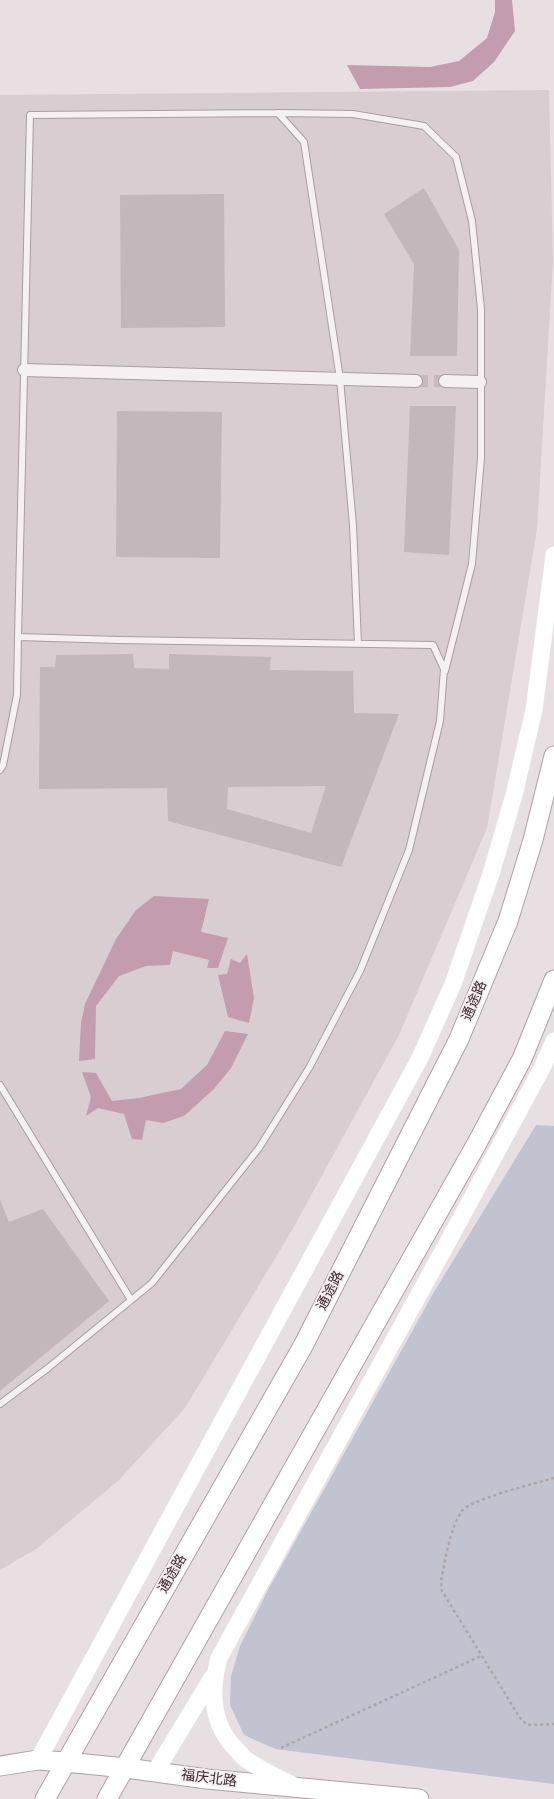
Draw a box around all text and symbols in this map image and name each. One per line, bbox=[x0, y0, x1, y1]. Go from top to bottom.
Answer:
street label: 通途路 bbox=[459, 978, 491, 1024]
street label: 通途路 bbox=[314, 1268, 348, 1314]
street label: 通途路 bbox=[155, 1552, 191, 1596]
street label: 福庆北路 bbox=[180, 1767, 238, 1791]

